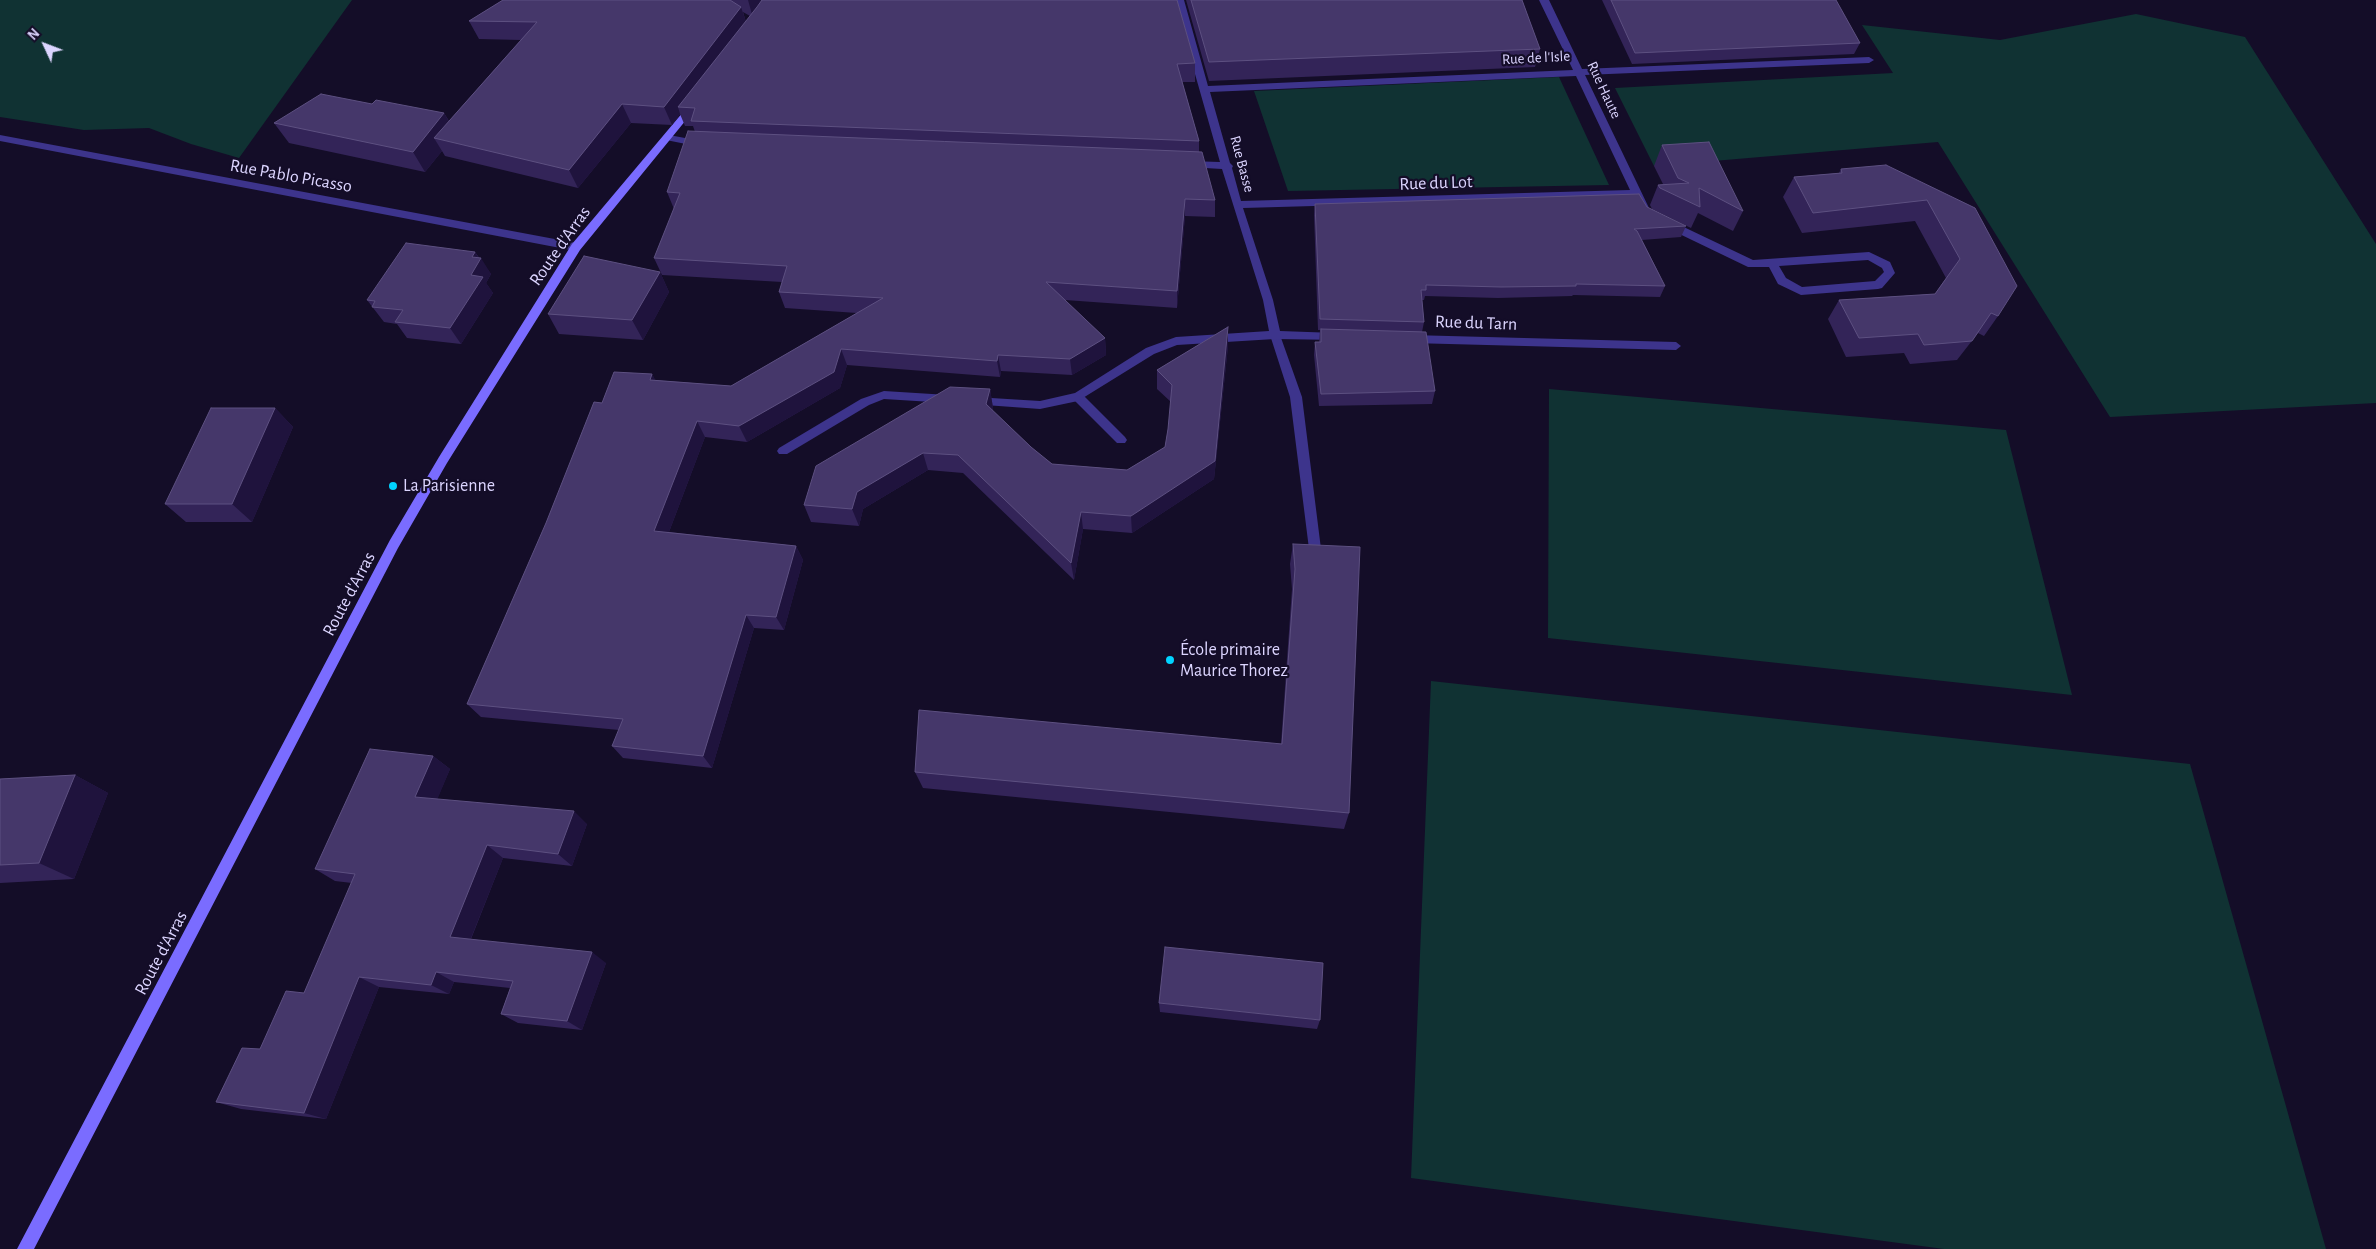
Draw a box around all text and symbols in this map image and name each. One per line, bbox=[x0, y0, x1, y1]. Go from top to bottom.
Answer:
north arrow bbox=[20, 20, 70, 70]
text: N bbox=[26, 26, 42, 43]
street label: Rue de l'Isle bbox=[1501, 47, 1571, 69]
street label: Rue Haute bbox=[1583, 59, 1625, 121]
street label: Rue Basse bbox=[1226, 134, 1258, 194]
street label: Rue Pablo Picasso bbox=[228, 155, 354, 197]
street label: Rue du Lot bbox=[1399, 171, 1473, 195]
street label: Route d'Arras bbox=[525, 202, 595, 290]
street label: Rue du Tarn bbox=[1434, 311, 1518, 335]
place label: La Parisienne bbox=[403, 475, 495, 497]
marker: La Parisienne bbox=[387, 480, 399, 492]
street label: Route d'Arras bbox=[318, 548, 380, 640]
place label: École primaire Maurice Thorez bbox=[1180, 639, 1288, 682]
marker: École primaire Maurice Thorez bbox=[1164, 654, 1176, 666]
street label: Route d'Arras bbox=[130, 907, 192, 999]

